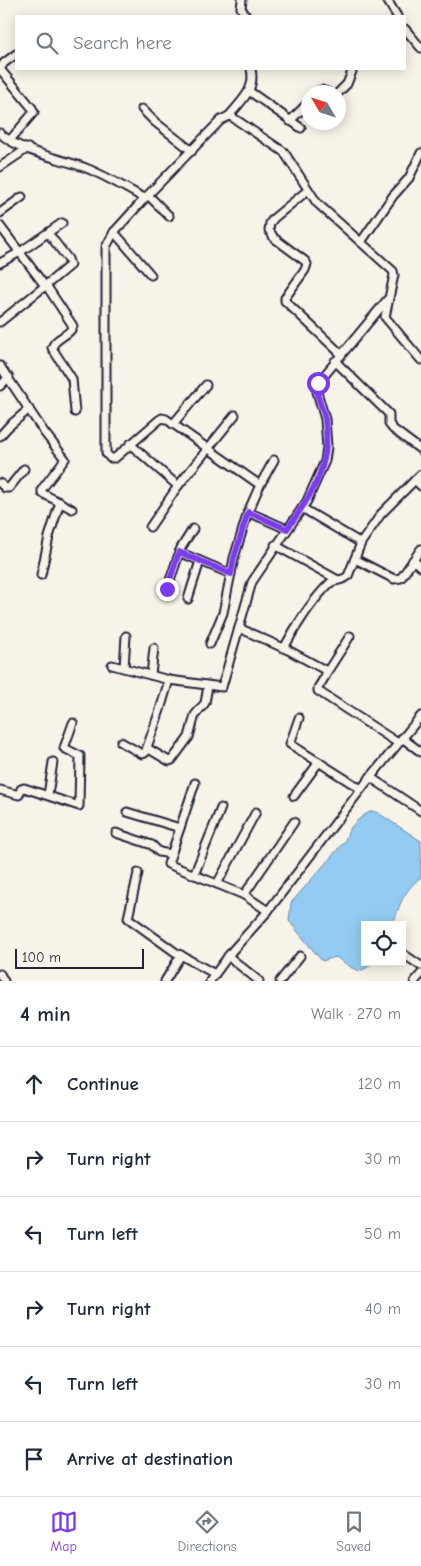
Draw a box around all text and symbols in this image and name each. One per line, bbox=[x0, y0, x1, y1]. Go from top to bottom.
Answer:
search box bbox=[15, 15, 406, 70]
icon: search bbox=[33, 29, 61, 57]
text: Search here bbox=[73, 32, 172, 54]
north arrow bbox=[301, 85, 346, 130]
route start bbox=[307, 372, 330, 395]
route end bbox=[156, 578, 179, 601]
map controls bbox=[361, 921, 406, 966]
button: locate bbox=[361, 921, 406, 966]
scale bar bbox=[15, 946, 144, 969]
text: 100 m bbox=[22, 949, 61, 966]
text: 4 min bbox=[20, 1002, 71, 1026]
text: Walk · 270 m bbox=[311, 1005, 401, 1023]
icon: ahead bbox=[20, 1070, 48, 1098]
text: Continue bbox=[67, 1073, 139, 1095]
text: 120 m bbox=[358, 1075, 401, 1093]
icon: right bbox=[20, 1145, 48, 1173]
text: Turn right bbox=[67, 1148, 151, 1170]
text: 30 m bbox=[365, 1150, 401, 1168]
icon: left bbox=[20, 1220, 48, 1248]
text: Turn left bbox=[67, 1223, 138, 1245]
text: 50 m bbox=[364, 1225, 401, 1243]
icon: right bbox=[20, 1295, 48, 1323]
text: Turn right bbox=[67, 1298, 151, 1320]
text: 40 m bbox=[365, 1300, 401, 1318]
icon: left bbox=[20, 1370, 48, 1398]
text: Turn left bbox=[67, 1373, 138, 1395]
text: 30 m bbox=[365, 1375, 401, 1393]
icon: arrive bbox=[20, 1445, 48, 1473]
text: Arrive at destination bbox=[67, 1448, 233, 1470]
tab: Map bbox=[50, 1508, 78, 1555]
tab: Directions bbox=[177, 1508, 237, 1555]
tab: Saved bbox=[336, 1508, 371, 1555]

